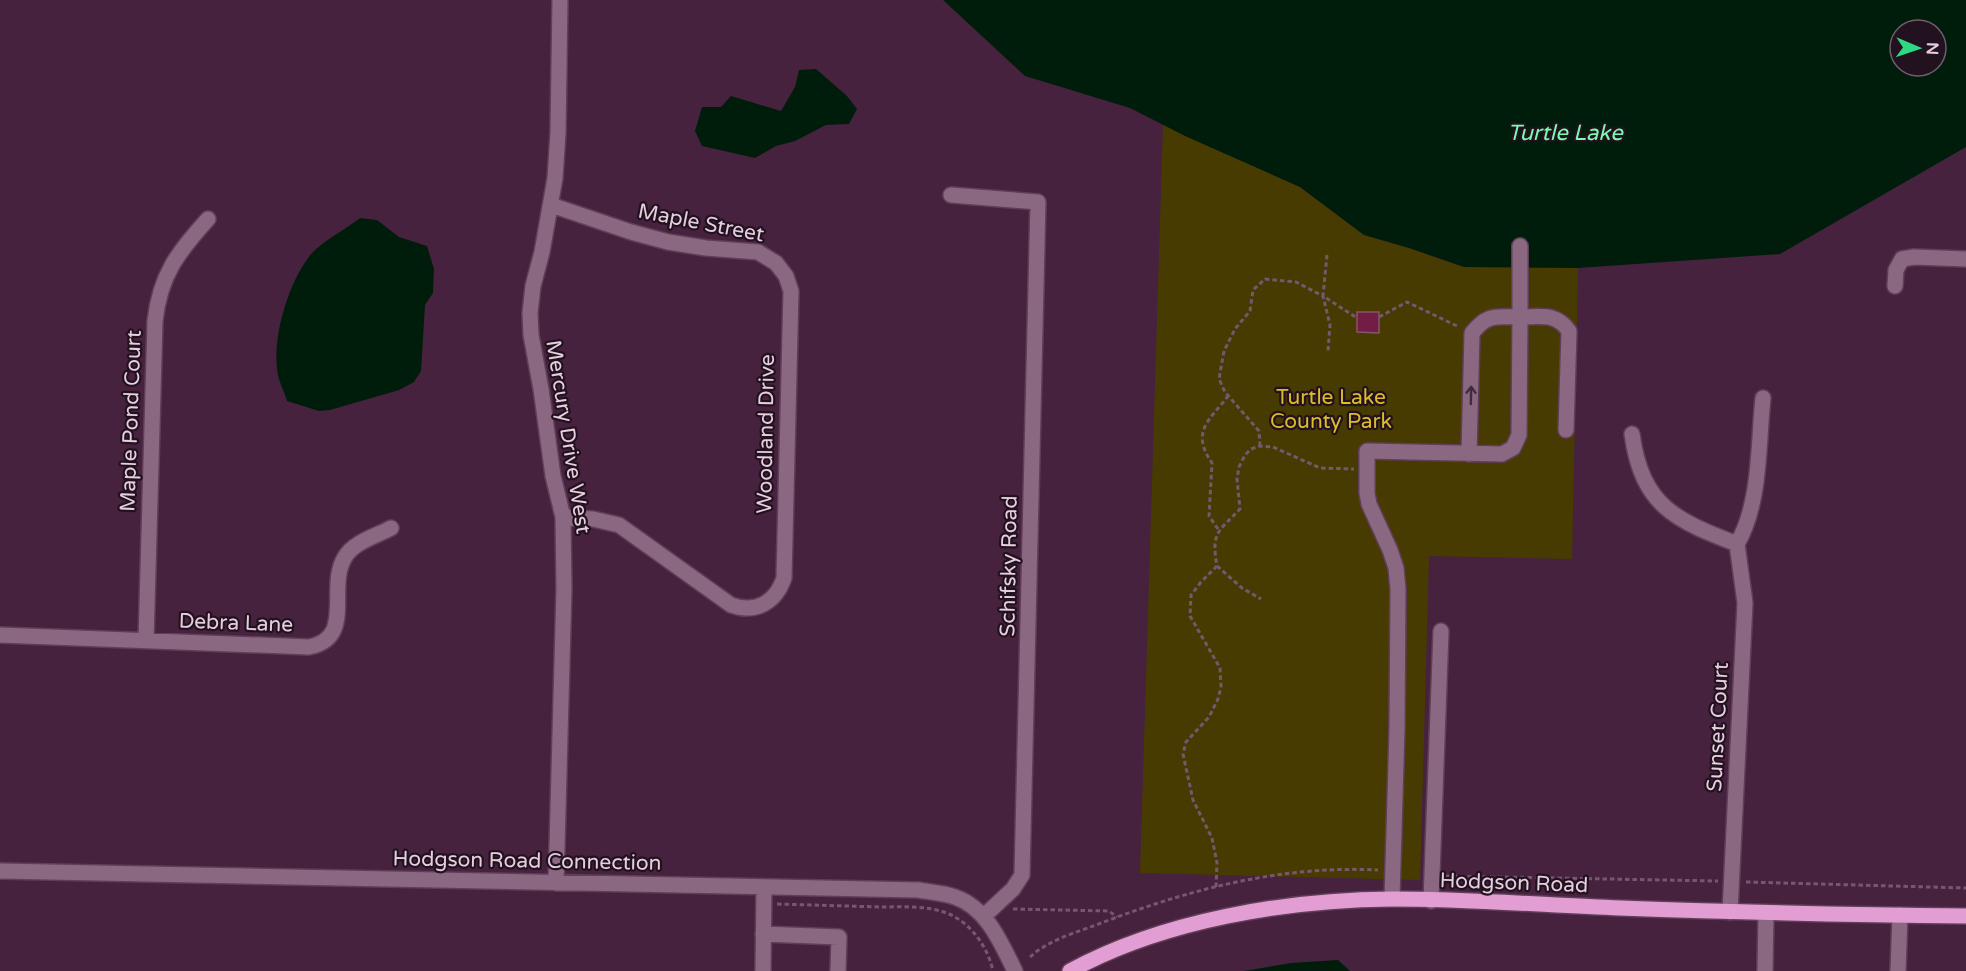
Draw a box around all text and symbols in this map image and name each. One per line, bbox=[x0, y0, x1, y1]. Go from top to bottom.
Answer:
north arrow bbox=[1888, 18, 1948, 78]
text: N bbox=[1922, 42, 1942, 55]
water label: Turtle Lake bbox=[1507, 120, 1624, 146]
street label: Maple Street bbox=[636, 199, 766, 247]
street label: Maple Pond Court bbox=[115, 330, 147, 512]
street label: Mercury Drive West bbox=[540, 338, 596, 536]
street label: Woodland Drive bbox=[752, 354, 780, 514]
park label: Turtle Lake County Park bbox=[1270, 385, 1392, 434]
one-way arrow bbox=[1465, 386, 1476, 406]
street label: Schifsky Road bbox=[995, 495, 1023, 637]
street label: Debra Lane bbox=[178, 609, 294, 637]
street label: Sunset Court bbox=[1702, 662, 1734, 792]
street label: Hodgson Road Connection bbox=[392, 846, 662, 876]
street label: Hodgson Road bbox=[1439, 868, 1589, 898]

